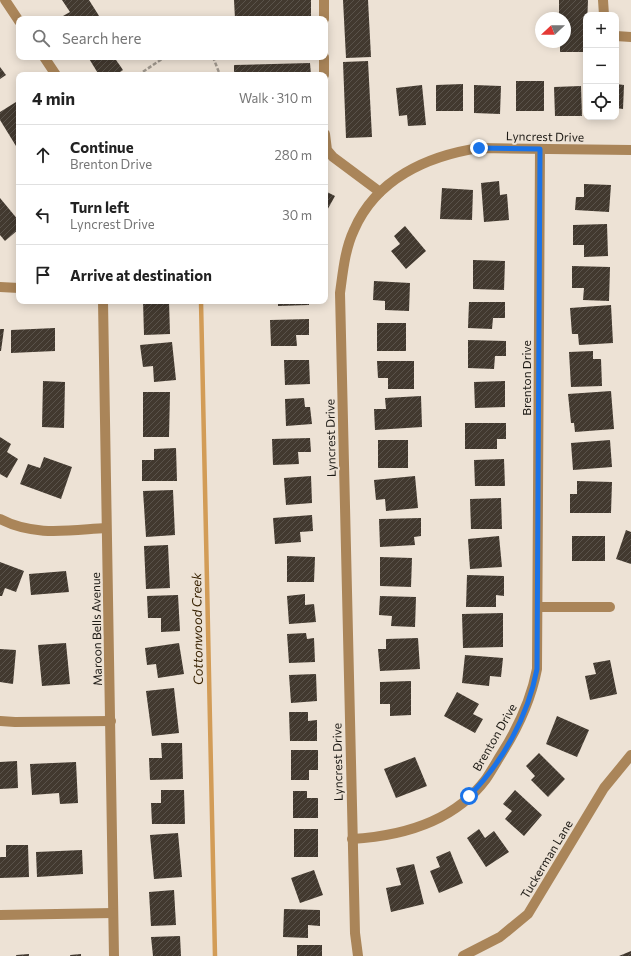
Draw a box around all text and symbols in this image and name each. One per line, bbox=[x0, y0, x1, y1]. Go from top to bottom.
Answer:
north arrow bbox=[535, 12, 571, 48]
map controls bbox=[583, 12, 619, 120]
button: + bbox=[583, 12, 619, 48]
search box bbox=[16, 16, 328, 60]
icon: search bbox=[30, 27, 52, 49]
text: Search here bbox=[62, 29, 141, 47]
button: − bbox=[583, 48, 619, 84]
button: locate bbox=[583, 84, 619, 120]
text: 4 min bbox=[32, 88, 75, 109]
text: Walk · 310 m bbox=[239, 90, 312, 106]
street label: Lyncrest Drive bbox=[506, 128, 584, 144]
text: Continue bbox=[70, 138, 134, 156]
route end bbox=[470, 139, 488, 157]
icon: ahead bbox=[32, 144, 54, 166]
text: 280 m bbox=[275, 147, 312, 163]
text: Brenton Drive bbox=[70, 156, 152, 172]
text: Turn left bbox=[70, 198, 129, 216]
icon: left bbox=[32, 204, 54, 226]
text: 30 m bbox=[282, 207, 312, 223]
text: Lyncrest Drive bbox=[70, 216, 155, 232]
icon: arrive bbox=[32, 264, 54, 286]
text: Arrive at destination bbox=[70, 266, 212, 284]
street label: Brenton Drive bbox=[519, 340, 533, 416]
street label: Lyncrest Drive bbox=[322, 399, 338, 477]
street label: Maroon Bells Avenue bbox=[88, 572, 104, 686]
water label: Cottonwood Creek bbox=[188, 572, 206, 685]
street label: Brenton Drive bbox=[469, 701, 519, 773]
street label: Lyncrest Drive bbox=[329, 723, 345, 801]
route start bbox=[460, 787, 478, 805]
street label: Tuckerman Lane bbox=[517, 817, 575, 901]

